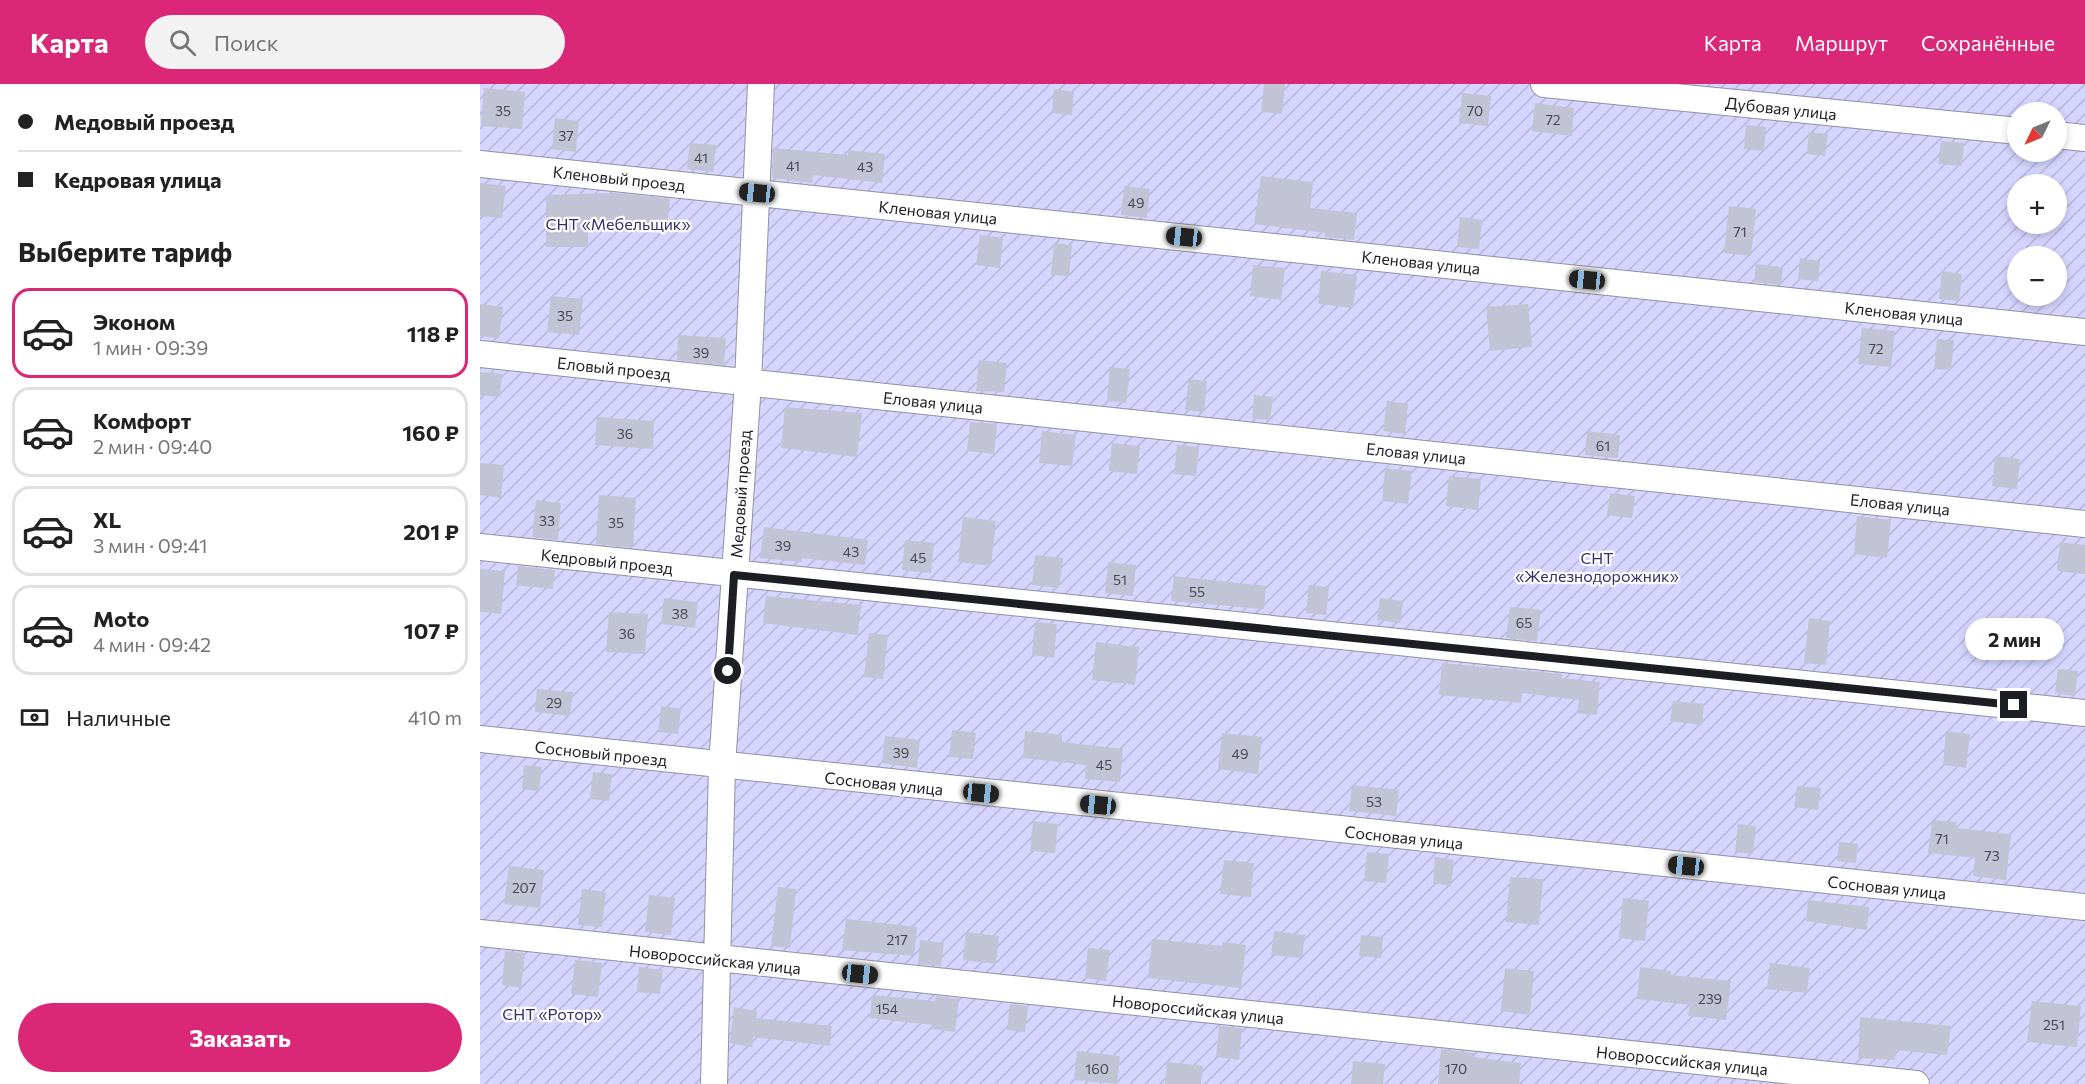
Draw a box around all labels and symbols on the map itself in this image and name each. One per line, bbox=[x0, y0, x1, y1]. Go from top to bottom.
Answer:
street label: Дубовая улица bbox=[1724, 93, 1838, 123]
house number: 35 bbox=[495, 102, 511, 119]
house number: 70 bbox=[1467, 102, 1483, 119]
north arrow bbox=[2007, 102, 2067, 162]
house number: 72 bbox=[1545, 111, 1561, 128]
house number: 37 bbox=[558, 127, 574, 144]
house number: 41 bbox=[694, 149, 708, 166]
house number: 41 bbox=[786, 157, 800, 174]
house number: 43 bbox=[857, 158, 873, 175]
street label: Кленовый проезд bbox=[552, 162, 687, 194]
car bbox=[738, 182, 776, 204]
house number: 49 bbox=[1128, 194, 1144, 211]
street label: Кленовая улица bbox=[878, 196, 998, 228]
park label: СНТ «Мебельщик» bbox=[545, 214, 691, 233]
house number: 71 bbox=[1733, 223, 1747, 240]
car bbox=[1165, 226, 1203, 248]
street label: Кленовая улица bbox=[1361, 246, 1481, 278]
car bbox=[1568, 269, 1606, 291]
street label: Кленовая улица bbox=[1844, 297, 1964, 329]
house number: 35 bbox=[557, 307, 573, 324]
house number: 72 bbox=[1868, 340, 1884, 357]
house number: 39 bbox=[693, 344, 709, 361]
street label: Еловый проезд bbox=[556, 353, 672, 383]
street label: Еловая улица bbox=[882, 387, 984, 417]
house number: 36 bbox=[617, 425, 633, 442]
street label: Медовый проезд bbox=[726, 429, 754, 559]
house number: 61 bbox=[1596, 437, 1610, 454]
street label: Еловая улица bbox=[1365, 438, 1467, 468]
street label: Еловая улица bbox=[1849, 489, 1951, 519]
house number: 33 bbox=[539, 512, 555, 529]
house number: 35 bbox=[608, 514, 624, 531]
house number: 39 bbox=[775, 537, 791, 554]
house number: 43 bbox=[843, 543, 859, 560]
street label: Кедровый проезд bbox=[540, 545, 675, 577]
park label: СНТ «Железнодорожник» bbox=[1515, 548, 1679, 585]
house number: 45 bbox=[910, 549, 926, 566]
house number: 51 bbox=[1113, 571, 1127, 588]
house number: 55 bbox=[1189, 583, 1205, 600]
house number: 38 bbox=[672, 605, 688, 622]
house number: 65 bbox=[1516, 614, 1532, 631]
callout: 2 мин bbox=[1964, 618, 2063, 660]
house number: 36 bbox=[619, 625, 635, 642]
route start bbox=[714, 657, 741, 684]
route end bbox=[2000, 691, 2027, 718]
house number: 29 bbox=[546, 694, 562, 711]
street label: Сосновый проезд bbox=[534, 737, 669, 769]
house number: 39 bbox=[893, 744, 909, 761]
house number: 49 bbox=[1232, 745, 1248, 762]
house number: 45 bbox=[1096, 756, 1112, 773]
street label: Сосновая улица bbox=[824, 767, 944, 799]
car bbox=[962, 782, 1000, 804]
house number: 53 bbox=[1366, 793, 1382, 810]
car bbox=[1079, 794, 1117, 816]
street label: Сосновая улица bbox=[1344, 821, 1464, 853]
house number: 71 bbox=[1935, 830, 1949, 847]
house number: 73 bbox=[1984, 847, 2000, 864]
car bbox=[1667, 855, 1705, 877]
street label: Сосновая улица bbox=[1827, 871, 1947, 903]
house number: 207 bbox=[512, 879, 536, 896]
house number: 217 bbox=[886, 931, 908, 948]
street label: Новороссийская улица bbox=[628, 941, 802, 977]
car bbox=[841, 963, 879, 985]
house number: 239 bbox=[1698, 990, 1722, 1007]
street label: Новороссийская улица bbox=[1111, 991, 1285, 1027]
house number: 154 bbox=[876, 1000, 899, 1017]
park label: СНТ «Ротор» bbox=[502, 1004, 602, 1023]
house number: 251 bbox=[2043, 1016, 2065, 1033]
street label: Новороссийская улица bbox=[1595, 1042, 1769, 1078]
house number: 160 bbox=[1085, 1060, 1109, 1077]
house number: 170 bbox=[1445, 1060, 1467, 1077]

